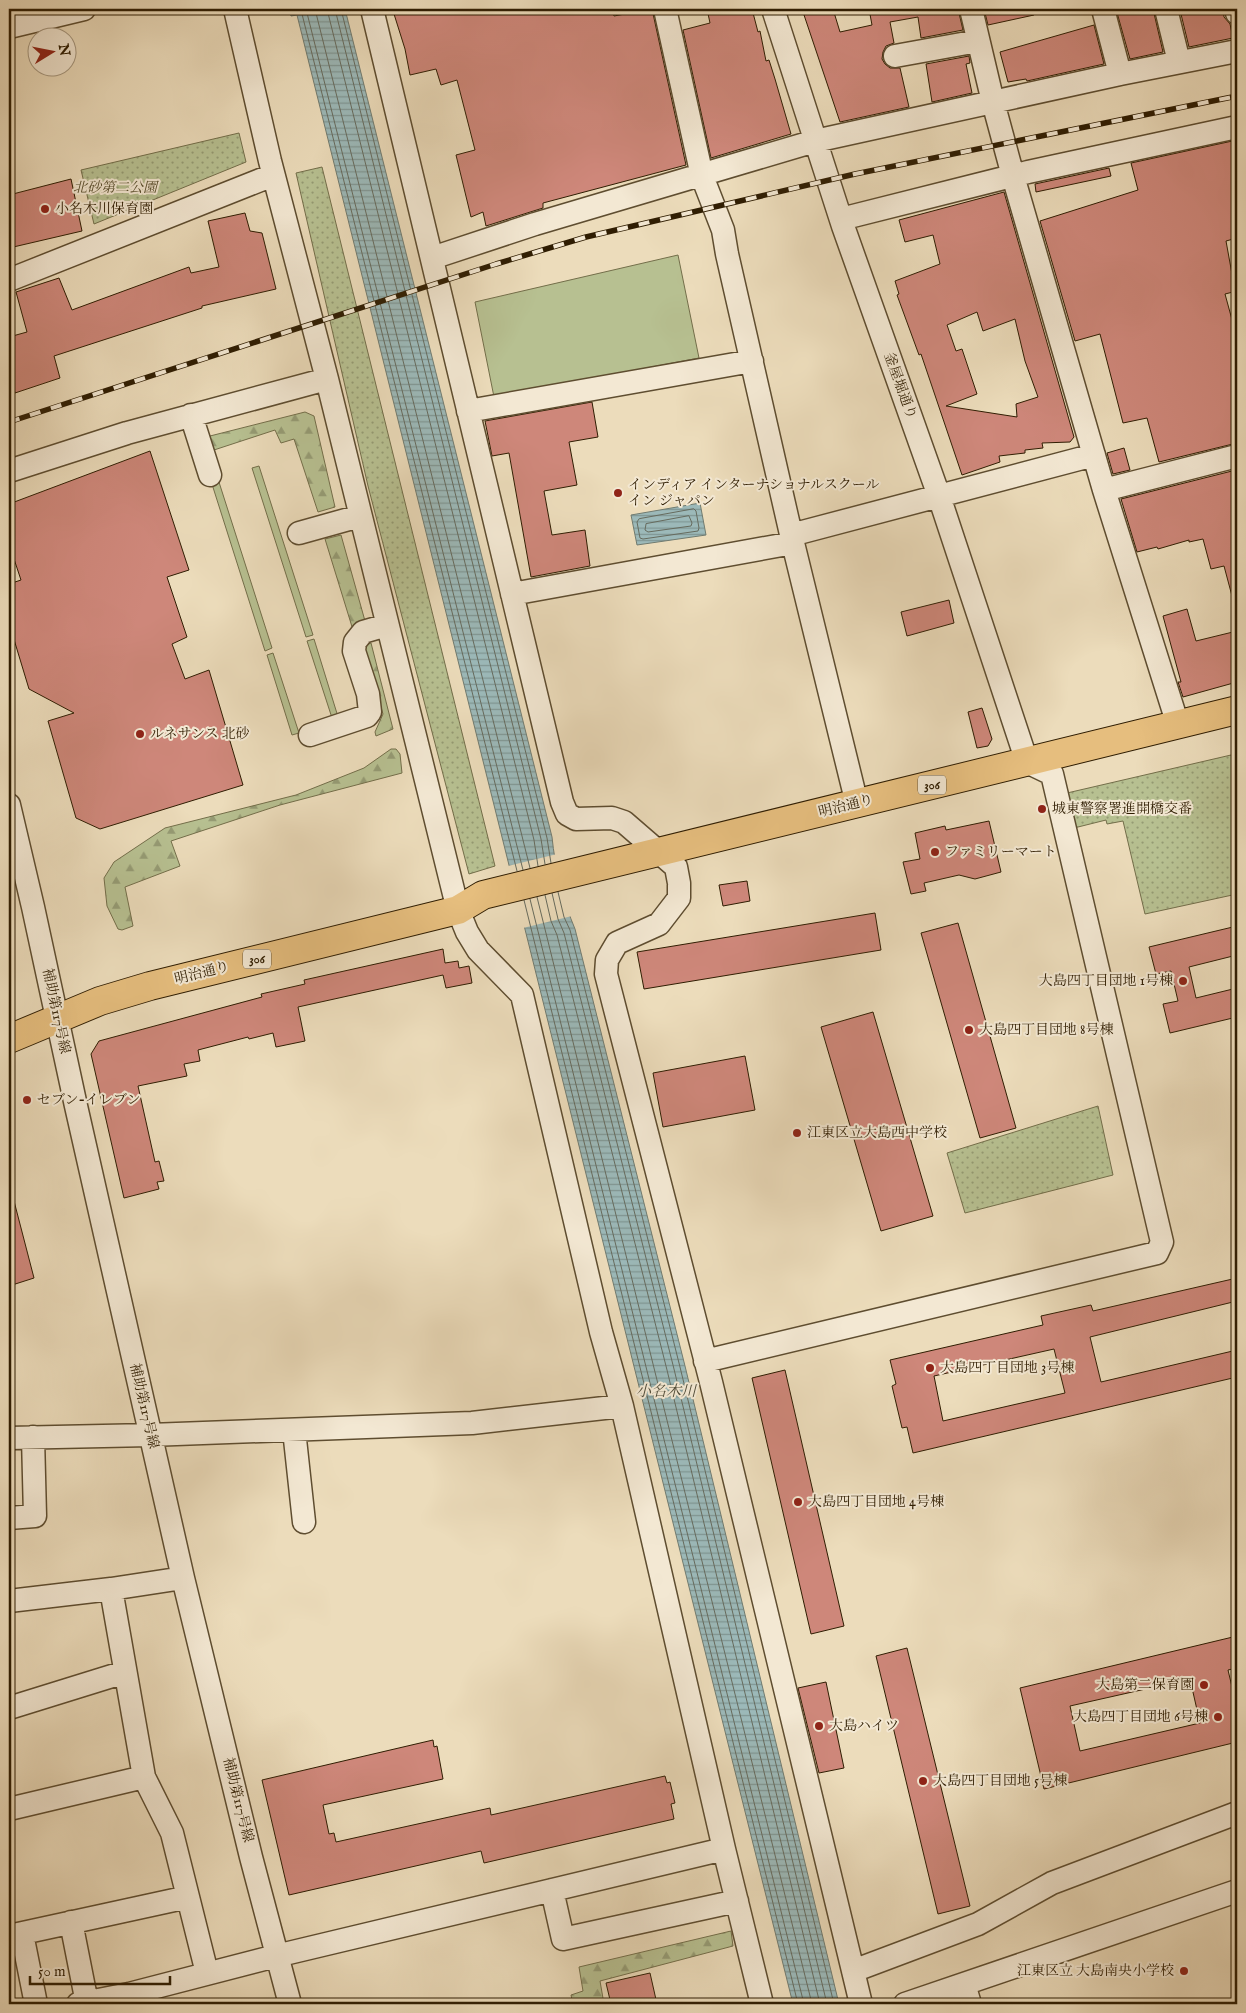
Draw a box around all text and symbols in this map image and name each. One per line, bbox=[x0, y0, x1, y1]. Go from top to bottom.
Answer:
north arrow bbox=[28, 28, 78, 78]
text: N bbox=[54, 41, 74, 57]
park label: 北砂第二公園 bbox=[73, 179, 159, 197]
place label: 小名木川保育園 bbox=[55, 200, 153, 218]
marker: 小名木川保育園 bbox=[39, 203, 51, 215]
street label: 釜屋堀通り bbox=[880, 350, 920, 422]
place label: インディア インターナショナルスクール イン ジャパン bbox=[628, 476, 879, 510]
marker: インディア インターナショナルスクール イン ジャパン bbox=[612, 487, 624, 499]
place label: ルネサンス 北砂 bbox=[150, 725, 250, 743]
marker: ルネサンス 北砂 bbox=[134, 728, 146, 740]
road number: 306 bbox=[918, 776, 946, 794]
street label: 明治通り bbox=[817, 790, 875, 822]
place label: 城東警察署進開橋交番 bbox=[1052, 800, 1192, 818]
marker: 城東警察署進開橋交番 bbox=[1036, 803, 1048, 815]
place label: ファミリーマート bbox=[945, 843, 1057, 861]
marker: ファミリーマート bbox=[929, 846, 941, 858]
road number: 306 bbox=[243, 950, 271, 969]
street label: 明治通り bbox=[173, 957, 231, 989]
street label: 補助第117号線 bbox=[38, 967, 74, 1055]
place label: 大島四丁目団地 1号棟 bbox=[1039, 972, 1173, 990]
marker: 大島四丁目団地 1号棟 bbox=[1177, 975, 1189, 987]
place label: 大島四丁目団地 8号棟 bbox=[979, 1021, 1114, 1039]
marker: 大島四丁目団地 8号棟 bbox=[963, 1024, 975, 1036]
place label: セブン-イレブン bbox=[37, 1091, 140, 1109]
marker: セブン-イレブン bbox=[21, 1094, 33, 1106]
place label: 江東区立大島西中学校 bbox=[807, 1124, 947, 1142]
marker: 江東区立大島西中学校 bbox=[791, 1127, 803, 1139]
place label: 大島四丁目団地 3号棟 bbox=[940, 1359, 1074, 1377]
street label: 補助第117号線 bbox=[125, 1362, 163, 1450]
marker: 大島四丁目団地 3号棟 bbox=[924, 1362, 936, 1374]
water label: 小名木川 bbox=[636, 1382, 698, 1401]
place label: 大島四丁目団地 4号棟 bbox=[808, 1493, 944, 1511]
marker: 大島四丁目団地 4号棟 bbox=[792, 1496, 804, 1508]
place label: 大島第二保育園 bbox=[1096, 1676, 1194, 1694]
marker: 大島第二保育園 bbox=[1198, 1679, 1210, 1691]
place label: 大島四丁目団地 6号棟 bbox=[1073, 1708, 1208, 1726]
marker: 大島四丁目団地 6号棟 bbox=[1212, 1711, 1224, 1723]
place label: 大島ハイツ bbox=[829, 1717, 899, 1735]
marker: 大島ハイツ bbox=[813, 1720, 825, 1732]
street label: 補助第117号線 bbox=[219, 1756, 257, 1844]
place label: 大島四丁目団地 5号棟 bbox=[933, 1772, 1067, 1790]
marker: 大島四丁目団地 5号棟 bbox=[917, 1775, 929, 1787]
scale bar bbox=[30, 1953, 170, 1985]
text: 50 m bbox=[38, 1962, 66, 1981]
place label: 江東区立 大島南央小学校 bbox=[1017, 1962, 1174, 1980]
marker: 江東区立 大島南央小学校 bbox=[1178, 1965, 1190, 1977]

